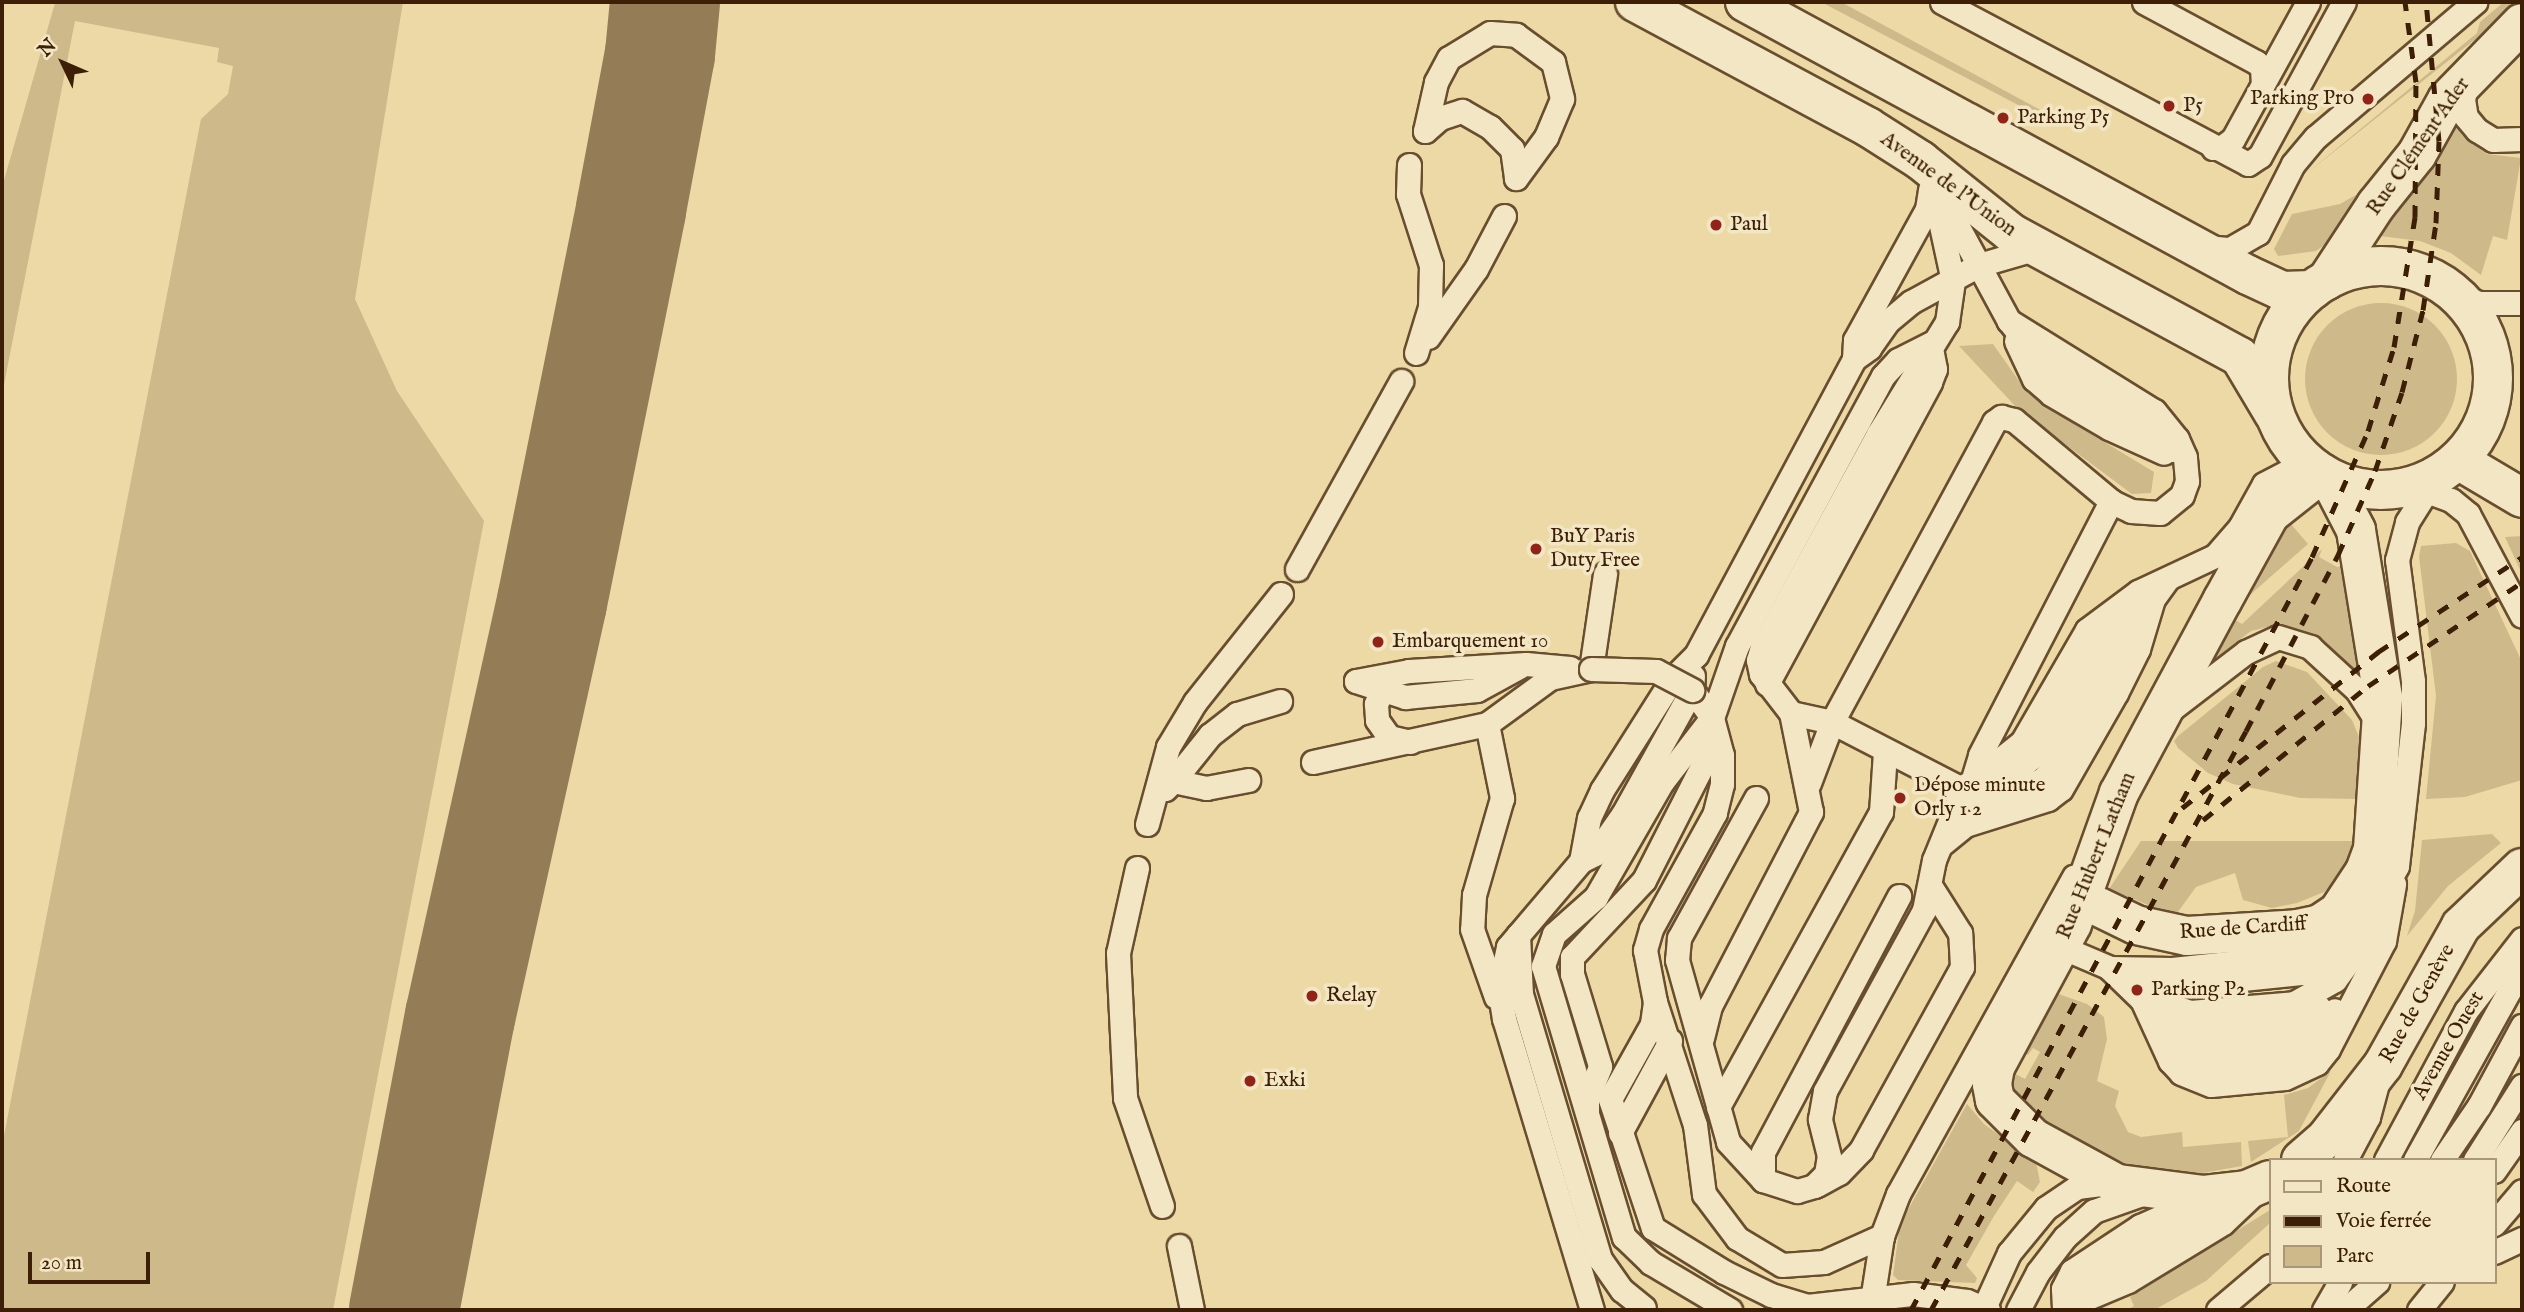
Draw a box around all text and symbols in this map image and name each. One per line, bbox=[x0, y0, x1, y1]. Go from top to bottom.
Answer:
north arrow bbox=[28, 28, 98, 98]
text: N bbox=[34, 34, 62, 63]
street label: Rue Clément Ader bbox=[2362, 73, 2476, 221]
place label: Parking Pro bbox=[2250, 86, 2354, 112]
marker: Parking Pro bbox=[2360, 91, 2376, 107]
place label: P5 bbox=[2183, 93, 2203, 119]
marker: P5 bbox=[2161, 98, 2177, 114]
place label: Parking P5 bbox=[2017, 105, 2109, 131]
marker: Parking P5 bbox=[1995, 110, 2011, 126]
street label: Avenue de l'Union bbox=[1875, 127, 2021, 243]
place label: Paul bbox=[1730, 212, 1768, 238]
marker: Paul bbox=[1708, 217, 1724, 233]
place label: BuY Paris Duty Free bbox=[1550, 524, 1640, 574]
marker: BuY Paris Duty Free bbox=[1528, 541, 1544, 557]
place label: Embarquement 10 bbox=[1392, 629, 1548, 655]
marker: Embarquement 10 bbox=[1370, 634, 1386, 650]
street label: Rue Hubert Latham bbox=[2052, 769, 2142, 943]
place label: Dépose minute Orly 1 2 bbox=[1914, 773, 2045, 823]
marker: Dépose minute Orly 1 2 bbox=[1892, 790, 1908, 806]
street label: Rue de Cardiff bbox=[2179, 912, 2307, 946]
street label: Rue de Genève bbox=[2375, 940, 2461, 1068]
place label: Parking P2 bbox=[2151, 977, 2246, 1003]
marker: Parking P2 bbox=[2129, 982, 2145, 998]
place label: Relay bbox=[1326, 983, 1376, 1009]
street label: Avenue Ouest bbox=[2408, 987, 2490, 1105]
marker: Relay bbox=[1304, 988, 1320, 1004]
place label: Exki bbox=[1264, 1068, 1306, 1094]
marker: Exki bbox=[1242, 1073, 1258, 1089]
legend bbox=[2268, 1158, 2496, 1284]
text: Route bbox=[2336, 1173, 2391, 1200]
text: Voie ferrée bbox=[2336, 1208, 2432, 1235]
scale bar bbox=[32, 1238, 154, 1282]
text: Parc bbox=[2336, 1243, 2374, 1270]
text: 20 m bbox=[41, 1250, 82, 1277]

